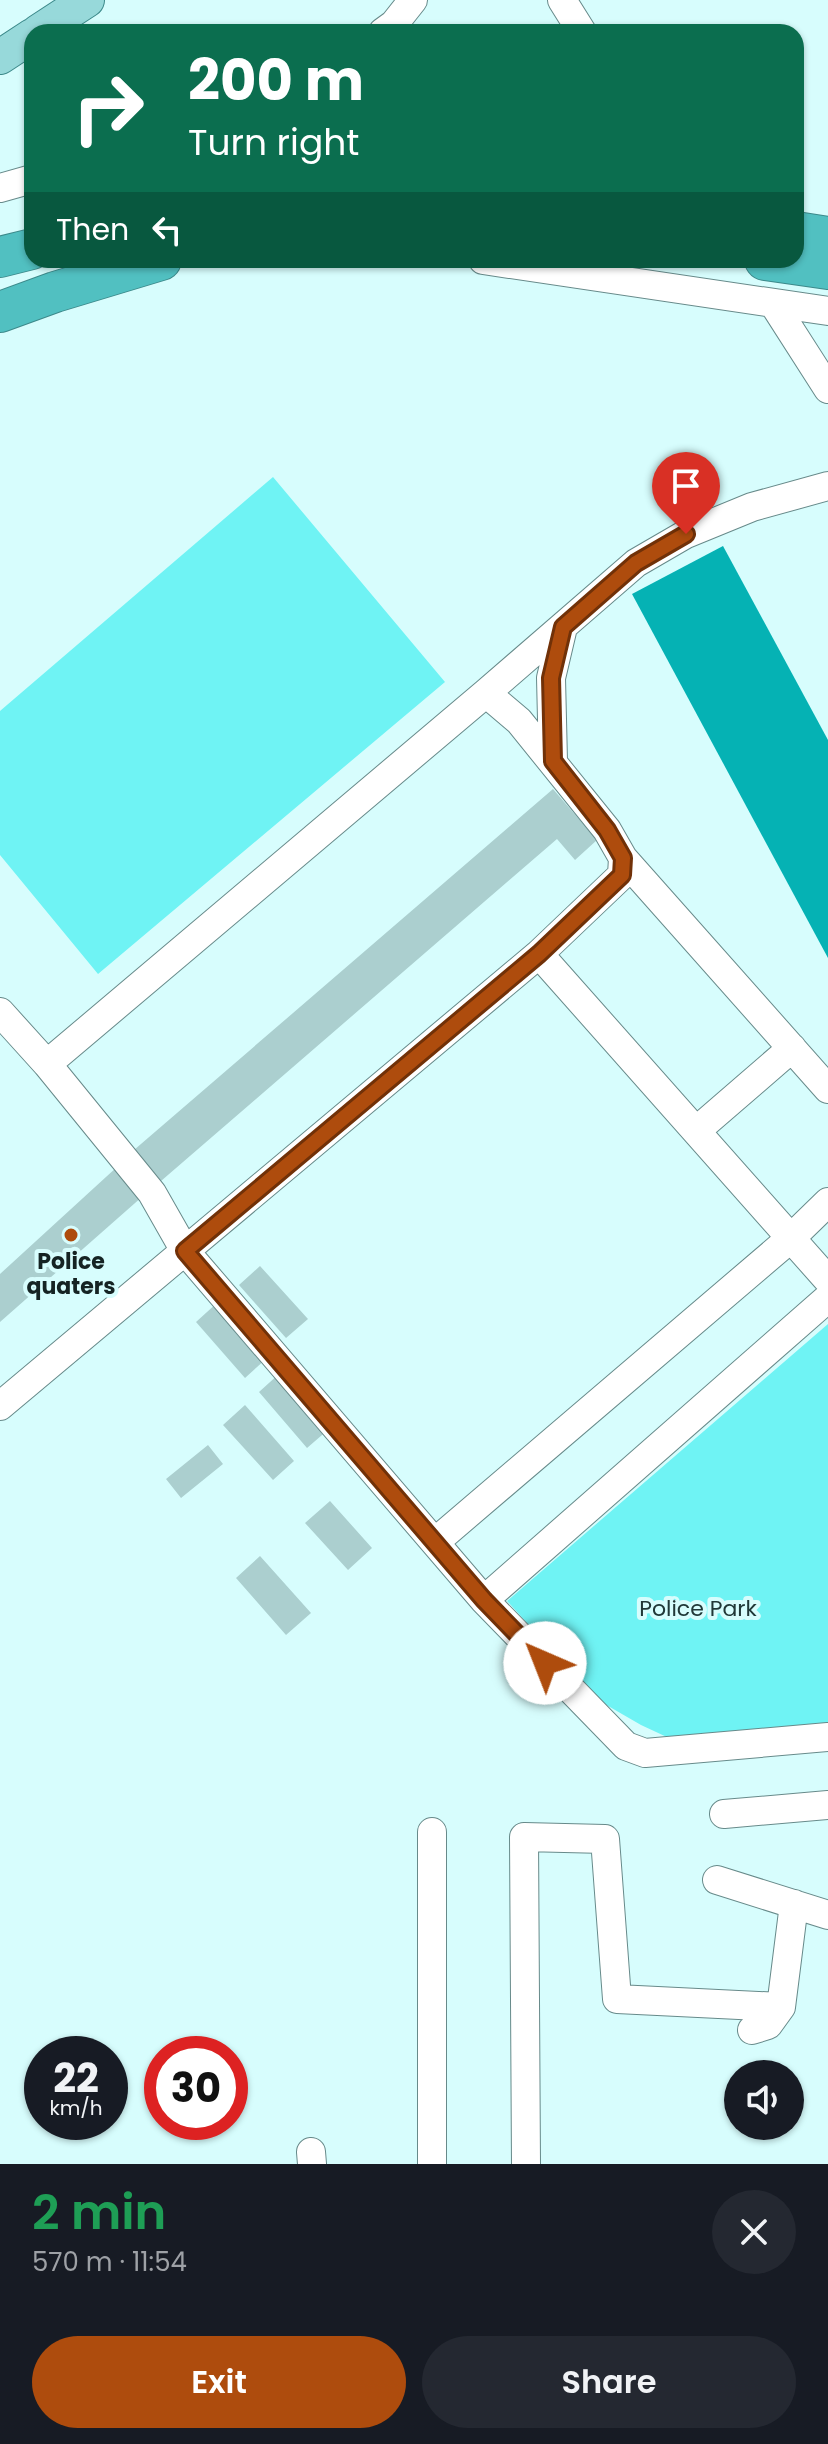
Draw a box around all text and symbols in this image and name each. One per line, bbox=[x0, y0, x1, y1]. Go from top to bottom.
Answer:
text: 200 m bbox=[188, 41, 364, 120]
icon: right bbox=[56, 56, 160, 160]
text: Turn right bbox=[188, 117, 359, 168]
text: Then bbox=[56, 208, 129, 251]
icon: left bbox=[145, 208, 189, 252]
pin bbox=[652, 452, 720, 534]
icon: arrive bbox=[664, 464, 708, 508]
marker: Police quaters bbox=[62, 1226, 80, 1244]
place label: Police quaters bbox=[27, 1246, 115, 1302]
park label: Police Park bbox=[639, 1593, 757, 1624]
position arrow bbox=[503, 1621, 587, 1705]
speed limit sign: 30 bbox=[144, 2036, 248, 2140]
text: 22 bbox=[53, 2050, 99, 2106]
map controls bbox=[724, 2060, 804, 2140]
button: sound bbox=[724, 2060, 804, 2140]
text: km/h bbox=[49, 2094, 103, 2122]
text: 2 min bbox=[32, 2179, 166, 2246]
button: close bbox=[712, 2190, 796, 2274]
text: 570 m · 11:54 bbox=[32, 2244, 187, 2280]
button: Exit bbox=[32, 2336, 406, 2428]
button: Share bbox=[422, 2336, 796, 2428]

